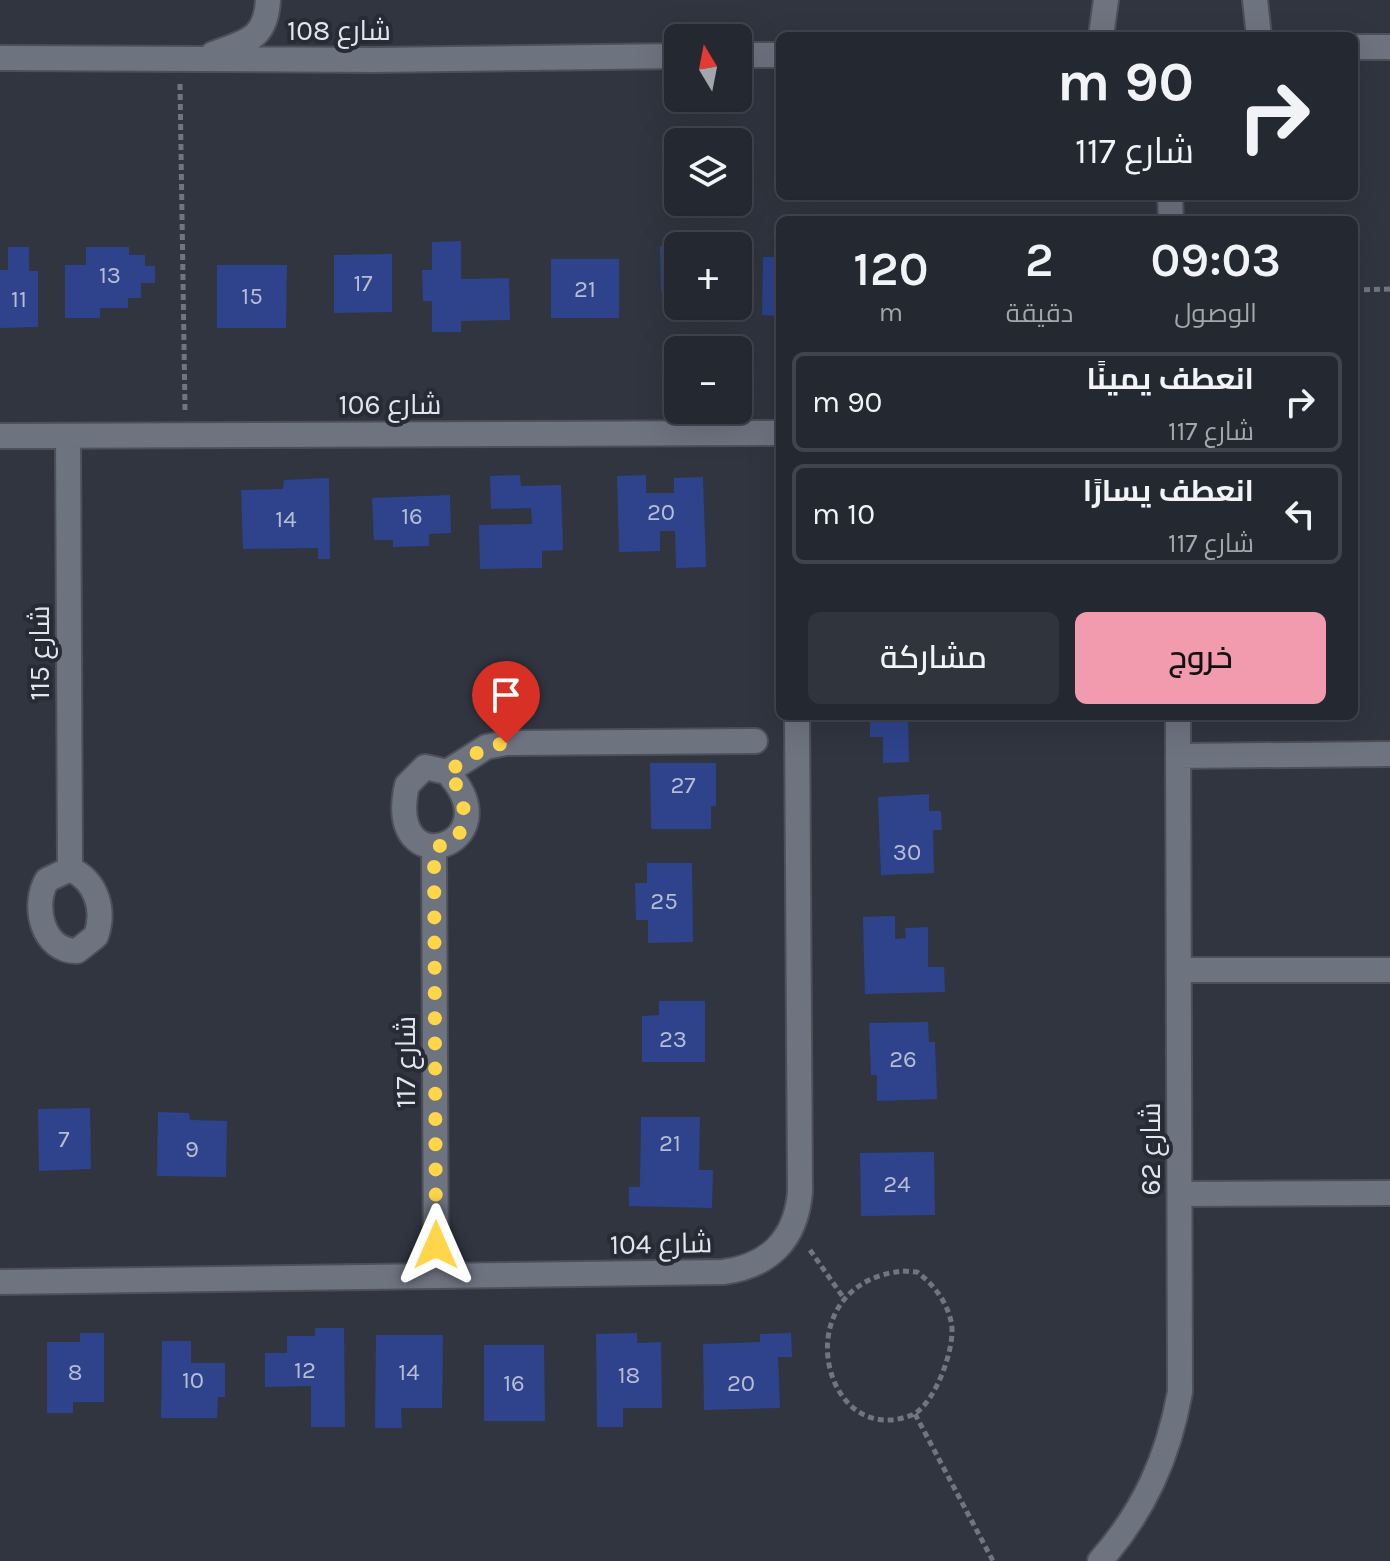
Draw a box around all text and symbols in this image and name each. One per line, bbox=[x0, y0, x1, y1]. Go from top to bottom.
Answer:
street label: شارع 108 bbox=[287, 14, 391, 49]
north arrow bbox=[664, 24, 752, 112]
map controls bbox=[664, 24, 752, 424]
text: 90 m bbox=[1057, 49, 1194, 114]
icon: right bbox=[1222, 64, 1326, 168]
button: layers bbox=[664, 128, 752, 216]
text: شارع 117 bbox=[1075, 130, 1194, 172]
button: + bbox=[664, 232, 752, 320]
text: 2 bbox=[1025, 232, 1054, 288]
text: 09:03 bbox=[1150, 232, 1281, 288]
text: 120 bbox=[853, 241, 929, 297]
house number: 13 bbox=[99, 261, 121, 289]
house number: 17 bbox=[353, 269, 373, 297]
house number: 21 bbox=[574, 275, 596, 303]
house number: 15 bbox=[241, 282, 263, 310]
house number: 11 bbox=[11, 285, 27, 313]
text: m bbox=[879, 297, 903, 328]
text: دقيقة bbox=[1006, 298, 1073, 329]
text: الوصول bbox=[1174, 298, 1257, 329]
button: − bbox=[664, 336, 752, 424]
text: انعطف يمينًا bbox=[1086, 361, 1254, 397]
icon: right bbox=[1278, 380, 1322, 424]
text: 90 m bbox=[812, 384, 882, 420]
street label: شارع 106 bbox=[339, 388, 441, 423]
text: شارع 117 bbox=[1168, 416, 1254, 447]
text: انعطف يسارًا bbox=[1083, 473, 1254, 509]
icon: left bbox=[1278, 492, 1322, 536]
text: 10 m bbox=[812, 496, 875, 532]
house number: 20 bbox=[647, 498, 675, 526]
house number: 16 bbox=[401, 502, 423, 530]
house number: 14 bbox=[275, 505, 297, 533]
text: شارع 117 bbox=[1168, 528, 1254, 559]
street label: شارع 115 bbox=[23, 605, 58, 701]
button: مشاركة bbox=[808, 612, 1059, 704]
button: خروج bbox=[1075, 612, 1326, 704]
pin bbox=[472, 661, 540, 743]
icon: arrive bbox=[484, 673, 528, 717]
house number: 27 bbox=[670, 771, 696, 799]
house number: 30 bbox=[893, 838, 921, 866]
house number: 25 bbox=[650, 887, 678, 915]
street label: شارع 117 bbox=[389, 1016, 424, 1108]
house number: 23 bbox=[659, 1025, 687, 1053]
house number: 26 bbox=[889, 1045, 917, 1073]
street label: شارع 62 bbox=[1134, 1102, 1169, 1196]
house number: 7 bbox=[58, 1125, 70, 1153]
house number: 21 bbox=[659, 1129, 681, 1157]
house number: 9 bbox=[185, 1135, 199, 1163]
house number: 24 bbox=[883, 1170, 911, 1198]
position arrow bbox=[394, 1203, 478, 1287]
street label: شارع 104 bbox=[610, 1226, 713, 1263]
house number: 12 bbox=[294, 1356, 316, 1384]
house number: 8 bbox=[68, 1358, 82, 1386]
house number: 14 bbox=[398, 1358, 420, 1386]
house number: 18 bbox=[618, 1361, 640, 1389]
house number: 10 bbox=[182, 1366, 204, 1394]
house number: 16 bbox=[503, 1369, 525, 1397]
house number: 20 bbox=[727, 1369, 755, 1397]

